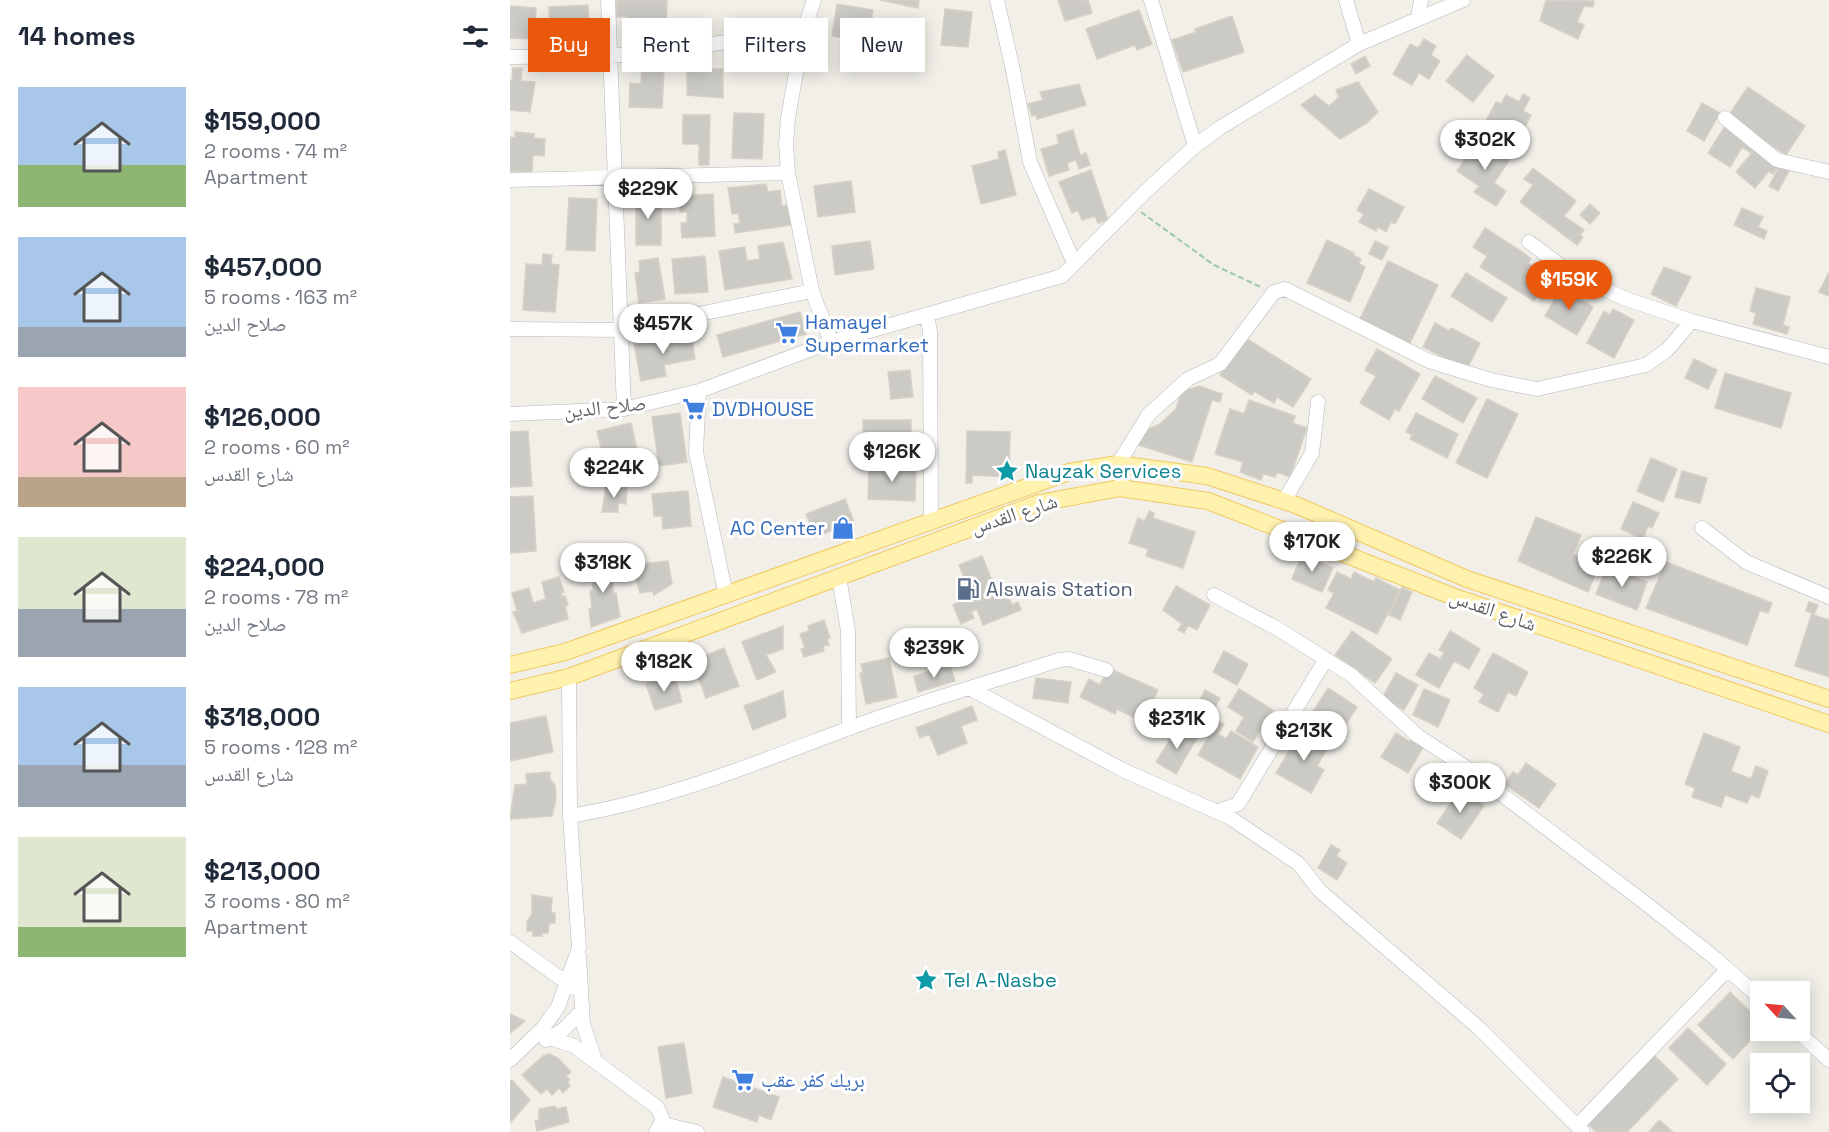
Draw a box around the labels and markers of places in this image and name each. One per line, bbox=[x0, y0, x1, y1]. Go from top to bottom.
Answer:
pin: $302K bbox=[1443, 120, 1527, 171]
pin: $229K bbox=[606, 169, 690, 220]
pin: $159K bbox=[1527, 260, 1611, 311]
pin: $457K bbox=[621, 304, 705, 355]
place label: Hamayel Supermarket bbox=[805, 309, 929, 358]
supermarket icon: Hamayel Supermarket bbox=[774, 320, 800, 346]
supermarket icon: DVDHOUSE bbox=[681, 396, 707, 422]
place label: DVDHOUSE bbox=[712, 396, 814, 422]
pin: $126K bbox=[850, 432, 934, 483]
pin: $224K bbox=[572, 448, 656, 499]
place icon: Nayzak Services bbox=[994, 458, 1020, 484]
place label: Nayzak Services bbox=[1025, 458, 1181, 484]
place label: AC Center bbox=[730, 515, 825, 541]
shop icon: AC Center bbox=[830, 515, 856, 541]
pin: $170K bbox=[1270, 522, 1354, 573]
pin: $226K bbox=[1580, 537, 1664, 588]
pin: $318K bbox=[561, 543, 645, 594]
fuel station icon: Alswais Station bbox=[955, 576, 981, 602]
place label: Alswais Station bbox=[986, 576, 1133, 602]
pin: $239K bbox=[892, 628, 976, 679]
pin: $182K bbox=[622, 642, 706, 693]
pin: $231K bbox=[1135, 699, 1219, 750]
pin: $213K bbox=[1262, 711, 1346, 762]
pin: $300K bbox=[1418, 763, 1502, 814]
place icon: Tel A-Nasbe bbox=[913, 967, 939, 993]
place label: Tel A-Nasbe bbox=[944, 967, 1057, 993]
supermarket icon: بريك كفر عقب bbox=[730, 1067, 756, 1093]
place label: بريك كفر عقب bbox=[761, 1067, 865, 1093]

